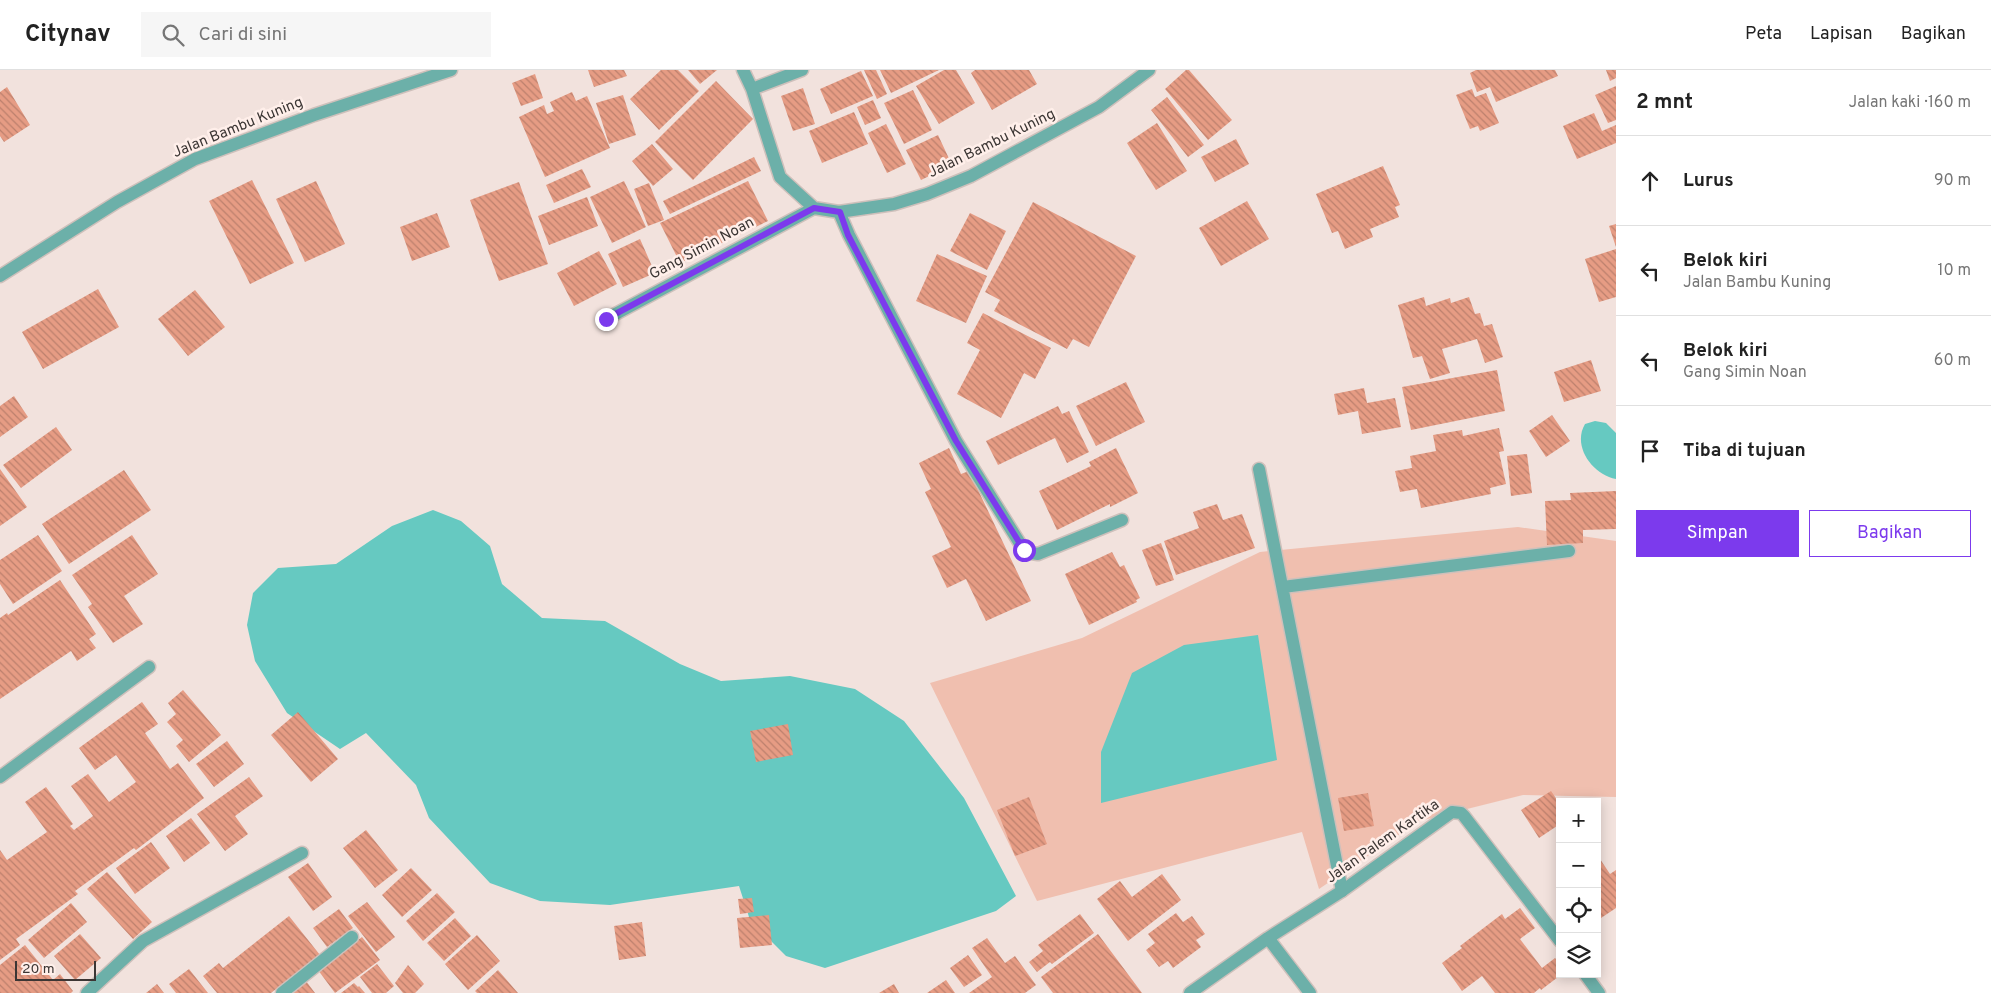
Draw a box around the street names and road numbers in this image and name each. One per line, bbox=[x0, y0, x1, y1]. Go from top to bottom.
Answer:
street label: Jalan Bambu Kuning bbox=[170, 93, 306, 163]
street label: Jalan Bambu Kuning bbox=[925, 105, 1059, 183]
street label: Gang Simin Noan bbox=[646, 213, 758, 285]
street label: Jalan Palem Kartika bbox=[1323, 796, 1443, 888]

